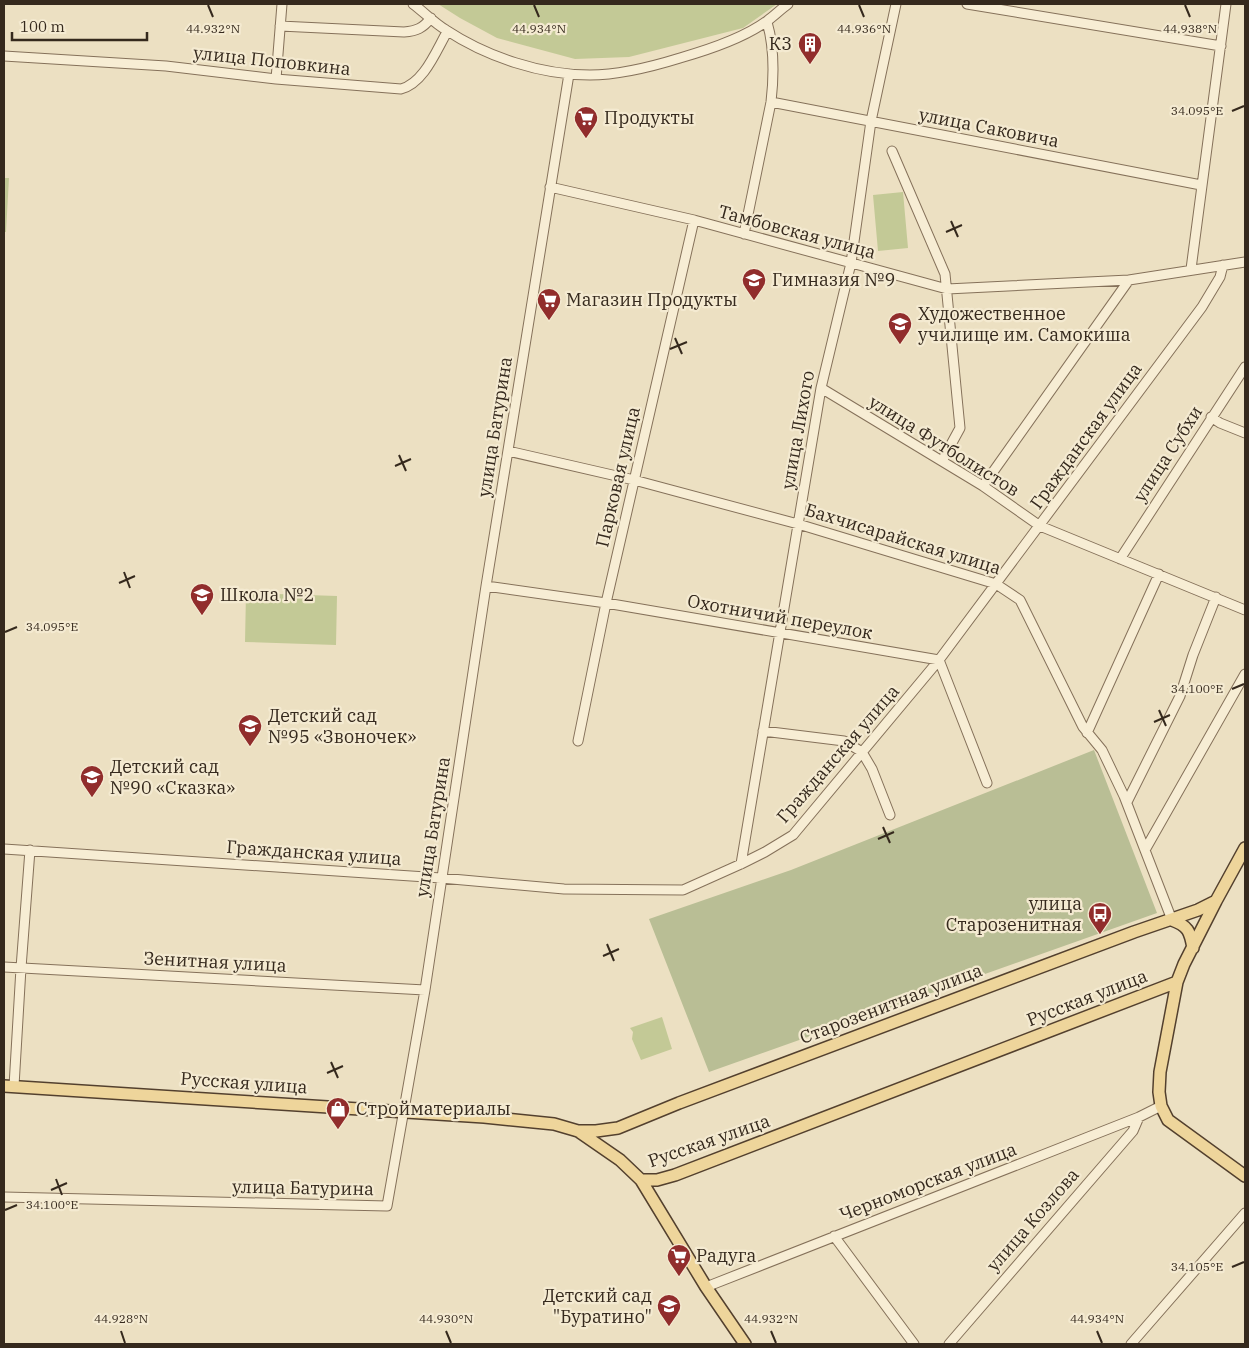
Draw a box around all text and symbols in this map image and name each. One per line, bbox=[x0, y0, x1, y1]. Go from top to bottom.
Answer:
scale bar bbox=[12, 10, 148, 42]
text: 100 m bbox=[20, 17, 65, 36]
text: 44.932°N bbox=[186, 21, 240, 36]
text: 44.934°N bbox=[512, 21, 566, 36]
text: 44.936°N bbox=[837, 21, 891, 36]
text: 44.938°N bbox=[1163, 21, 1217, 36]
building icon: К3 bbox=[797, 31, 823, 65]
place label: К3 bbox=[769, 32, 792, 55]
street label: улица Поповкина bbox=[192, 41, 352, 80]
street label: улица Саковича bbox=[917, 103, 1061, 152]
text: 34.095°E bbox=[1171, 103, 1223, 118]
supermarket icon: Продукты bbox=[573, 105, 599, 139]
place label: Продукты bbox=[604, 106, 694, 129]
street label: Тамбовская улица bbox=[716, 199, 879, 264]
school or university icon: Гимназия №9 bbox=[741, 267, 767, 301]
place label: Гимназия №9 bbox=[772, 268, 895, 291]
supermarket icon: Магазин Продукты bbox=[536, 287, 562, 321]
place label: Магазин Продукты bbox=[566, 288, 737, 311]
place label: Художественное училище им. Самокиша bbox=[918, 302, 1131, 346]
school or university icon: Художественное училище им. Самокиша bbox=[887, 311, 913, 345]
street label: улица Батурина bbox=[472, 355, 517, 499]
street label: Гражданская улица bbox=[1025, 358, 1147, 514]
street label: улица Лихого bbox=[776, 369, 819, 491]
street label: улица Футболистов bbox=[865, 390, 1024, 501]
street label: улица Субхи bbox=[1128, 401, 1207, 506]
street label: Парковая улица bbox=[590, 404, 645, 549]
street label: Бахчисарайская улица bbox=[802, 498, 1004, 579]
school or university icon: Школа №2 bbox=[189, 582, 215, 616]
place label: Школа №2 bbox=[220, 583, 314, 606]
street label: Охотничий переулок bbox=[686, 589, 875, 644]
text: 34.095°E bbox=[26, 619, 78, 634]
street label: Гражданская улица bbox=[771, 680, 904, 827]
text: 34.100°E bbox=[1171, 681, 1223, 696]
place label: Детский сад №95 «Звоночек» bbox=[268, 704, 416, 748]
school or university icon: Детский сад №95 «Звоночек» bbox=[237, 713, 263, 747]
place label: Детский сад №90 «Сказка» bbox=[110, 755, 235, 799]
street label: улица Батурина bbox=[410, 755, 455, 899]
school or university icon: Детский сад №90 «Сказка» bbox=[79, 764, 105, 798]
street label: Гражданская улица bbox=[226, 835, 403, 870]
place label: улица Старозенитная bbox=[946, 892, 1082, 936]
bus stop icon: улица Старозенитная bbox=[1087, 901, 1113, 935]
street label: Зенитная улица bbox=[143, 946, 287, 977]
street label: Старозенитная улица bbox=[796, 958, 986, 1049]
street label: Русская улица bbox=[1023, 964, 1151, 1031]
street label: Русская улица bbox=[180, 1067, 309, 1098]
shop icon: Стройматериалы bbox=[325, 1096, 351, 1130]
place label: Стройматериалы bbox=[356, 1097, 511, 1120]
street label: Русская улица bbox=[645, 1109, 773, 1172]
street label: Черноморская улица bbox=[836, 1137, 1020, 1226]
street label: улица Козлова bbox=[981, 1163, 1084, 1276]
street label: улица Батурина bbox=[232, 1175, 374, 1200]
text: 34.100°E bbox=[26, 1197, 78, 1212]
supermarket icon: Радуга bbox=[666, 1243, 692, 1277]
place label: Радуга bbox=[696, 1244, 756, 1267]
text: 34.105°E bbox=[1171, 1259, 1223, 1274]
place label: Детский сад "Буратино" bbox=[543, 1284, 652, 1328]
school or university icon: Детский сад "Буратино" bbox=[656, 1293, 682, 1327]
text: 44.928°N bbox=[94, 1311, 148, 1326]
text: 44.930°N bbox=[419, 1311, 473, 1326]
text: 44.932°N bbox=[744, 1311, 798, 1326]
text: 44.934°N bbox=[1070, 1311, 1124, 1326]

